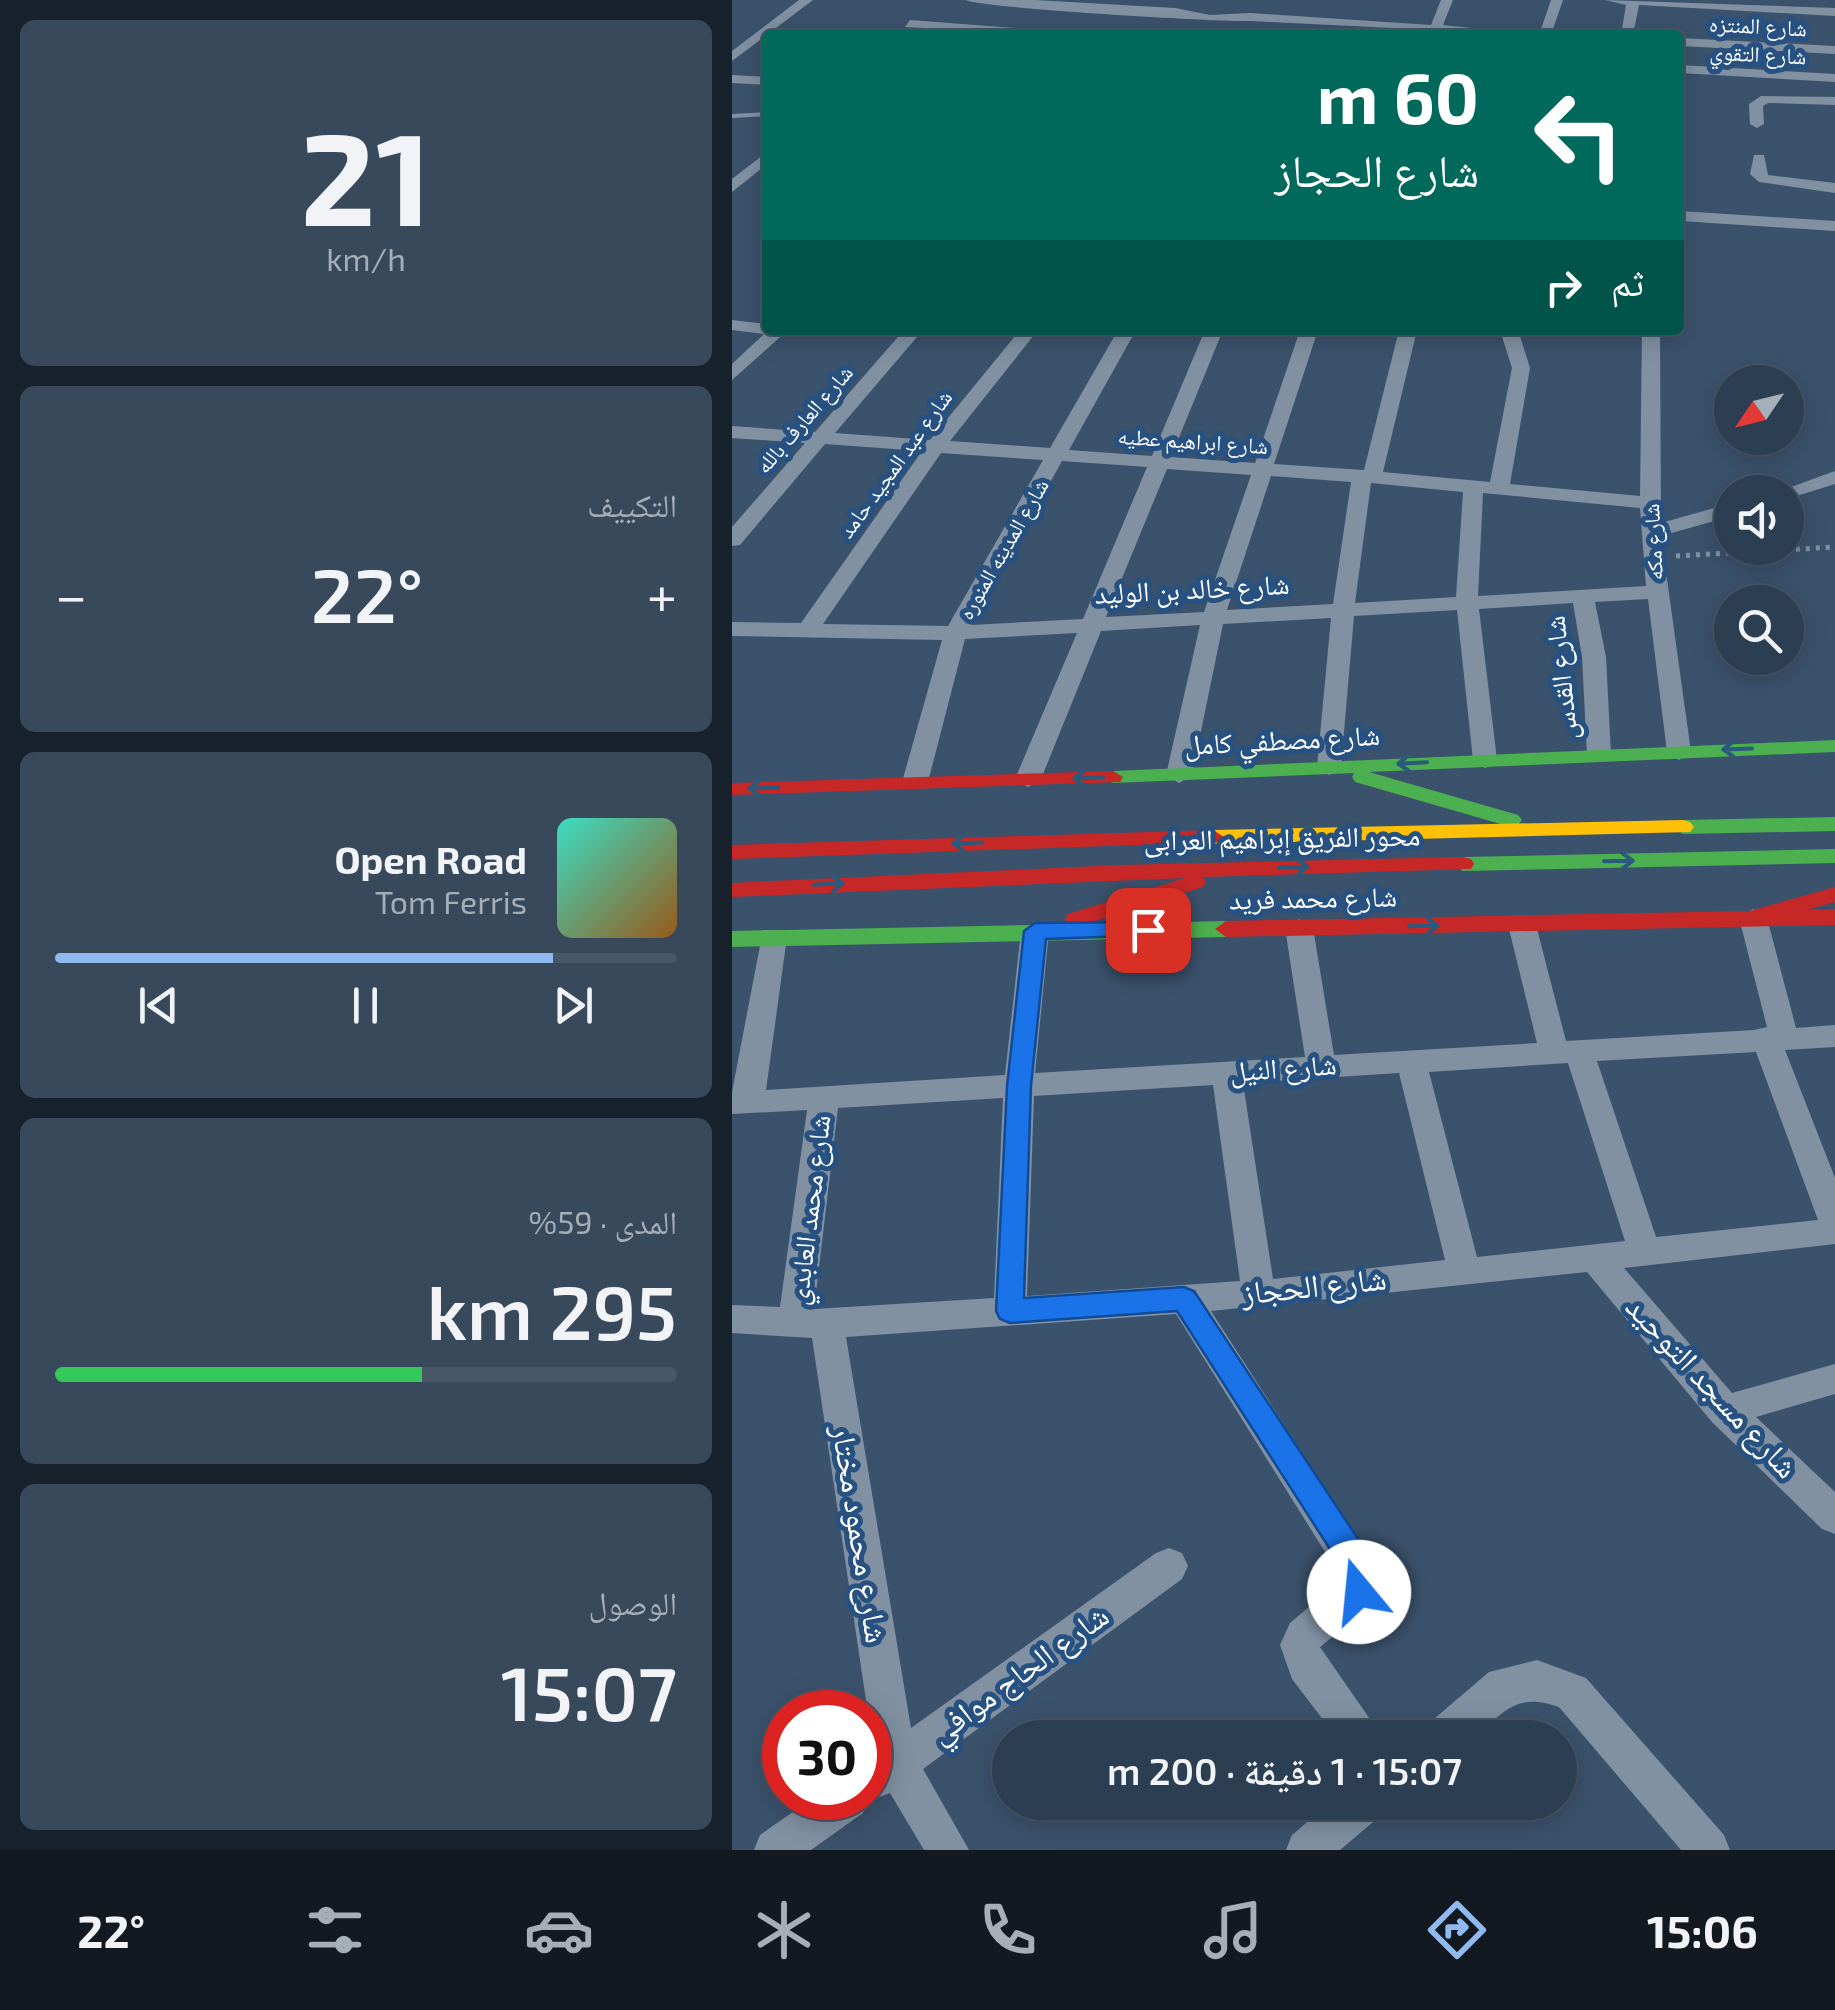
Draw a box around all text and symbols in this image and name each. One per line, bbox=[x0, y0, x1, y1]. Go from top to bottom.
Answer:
street label: شارع المنتزه bbox=[1708, 9, 1808, 43]
street label: شارع التقوي bbox=[1709, 37, 1807, 74]
text: 60 m bbox=[1317, 54, 1479, 138]
icon: left bbox=[1514, 70, 1644, 200]
text: 21 bbox=[300, 96, 432, 252]
text: شارع الحجاز bbox=[1274, 142, 1479, 196]
text: km/h bbox=[326, 239, 406, 277]
text: ثم bbox=[1611, 258, 1644, 304]
icon: right bbox=[1536, 260, 1591, 315]
street label: شارع العارف بالله bbox=[749, 359, 859, 479]
north arrow bbox=[1714, 365, 1804, 455]
map controls bbox=[1714, 365, 1804, 675]
street label: شارع عبد المجيد حامد bbox=[832, 384, 958, 544]
street label: شارع ابراهيم عطيه bbox=[1117, 422, 1269, 461]
street label: شارع المدينه المنوره bbox=[951, 474, 1055, 624]
button: sound bbox=[1714, 475, 1804, 565]
text: التكييف bbox=[587, 485, 677, 523]
street label: شارع مكه bbox=[1637, 503, 1669, 581]
text: 22° bbox=[311, 548, 423, 638]
text: − bbox=[55, 561, 87, 627]
text: + bbox=[647, 561, 677, 627]
street label: شارع خالد بن الوليد bbox=[1094, 566, 1290, 612]
button: search bbox=[1714, 585, 1804, 675]
street label: شارع القدس bbox=[1537, 614, 1585, 742]
street label: شارع مصطفي كامل bbox=[1183, 717, 1381, 768]
one-way arrow bbox=[1722, 740, 1754, 759]
one-way arrow bbox=[1397, 754, 1429, 773]
one-way arrow bbox=[1072, 768, 1104, 787]
one-way arrow bbox=[747, 778, 779, 797]
street label: محور الفريق إبراهيم العرابى bbox=[1143, 818, 1421, 859]
one-way arrow bbox=[952, 834, 984, 853]
text: Open Road bbox=[334, 836, 527, 882]
one-way arrow bbox=[1602, 851, 1634, 870]
one-way arrow bbox=[1278, 858, 1310, 877]
one-way arrow bbox=[813, 874, 845, 893]
street label: شارع محمد فريد bbox=[1229, 879, 1397, 917]
text: Tom Ferris bbox=[375, 882, 527, 920]
pin bbox=[1106, 888, 1191, 973]
icon: arrive bbox=[1121, 903, 1176, 958]
one-way arrow bbox=[1408, 916, 1440, 936]
icon: previous bbox=[131, 978, 186, 1033]
icon: pause bbox=[338, 978, 393, 1033]
icon: next bbox=[546, 978, 601, 1033]
street label: شارع النيل bbox=[1228, 1046, 1338, 1090]
street label: شارع محمد العابدي bbox=[779, 1113, 844, 1308]
text: المدى · 59% bbox=[529, 1202, 677, 1240]
street label: شارع الحجاز bbox=[1238, 1258, 1388, 1314]
text: 295 km bbox=[427, 1265, 677, 1355]
street label: شارع مسجد التوحيد bbox=[1617, 1287, 1808, 1487]
street label: شارع محمود مختار bbox=[823, 1421, 898, 1646]
position arrow bbox=[1307, 1540, 1411, 1644]
text: الوصول bbox=[588, 1583, 677, 1621]
street label: شارع الحاج موافي bbox=[921, 1595, 1119, 1757]
text: 15:07 bbox=[501, 1646, 677, 1736]
speed limit sign: 30 bbox=[762, 1690, 892, 1820]
text: 15:07 · 1 دقيقة · 200 m bbox=[1107, 1747, 1462, 1793]
icon: filters bbox=[300, 1895, 370, 1965]
icon: car bbox=[524, 1895, 594, 1965]
icon: climate bbox=[749, 1895, 819, 1965]
icon: phone bbox=[973, 1895, 1043, 1965]
icon: music bbox=[1198, 1895, 1268, 1965]
icon: directions bbox=[1422, 1895, 1492, 1965]
text: 22° bbox=[77, 1903, 145, 1957]
text: 15:06 bbox=[1647, 1903, 1758, 1957]

